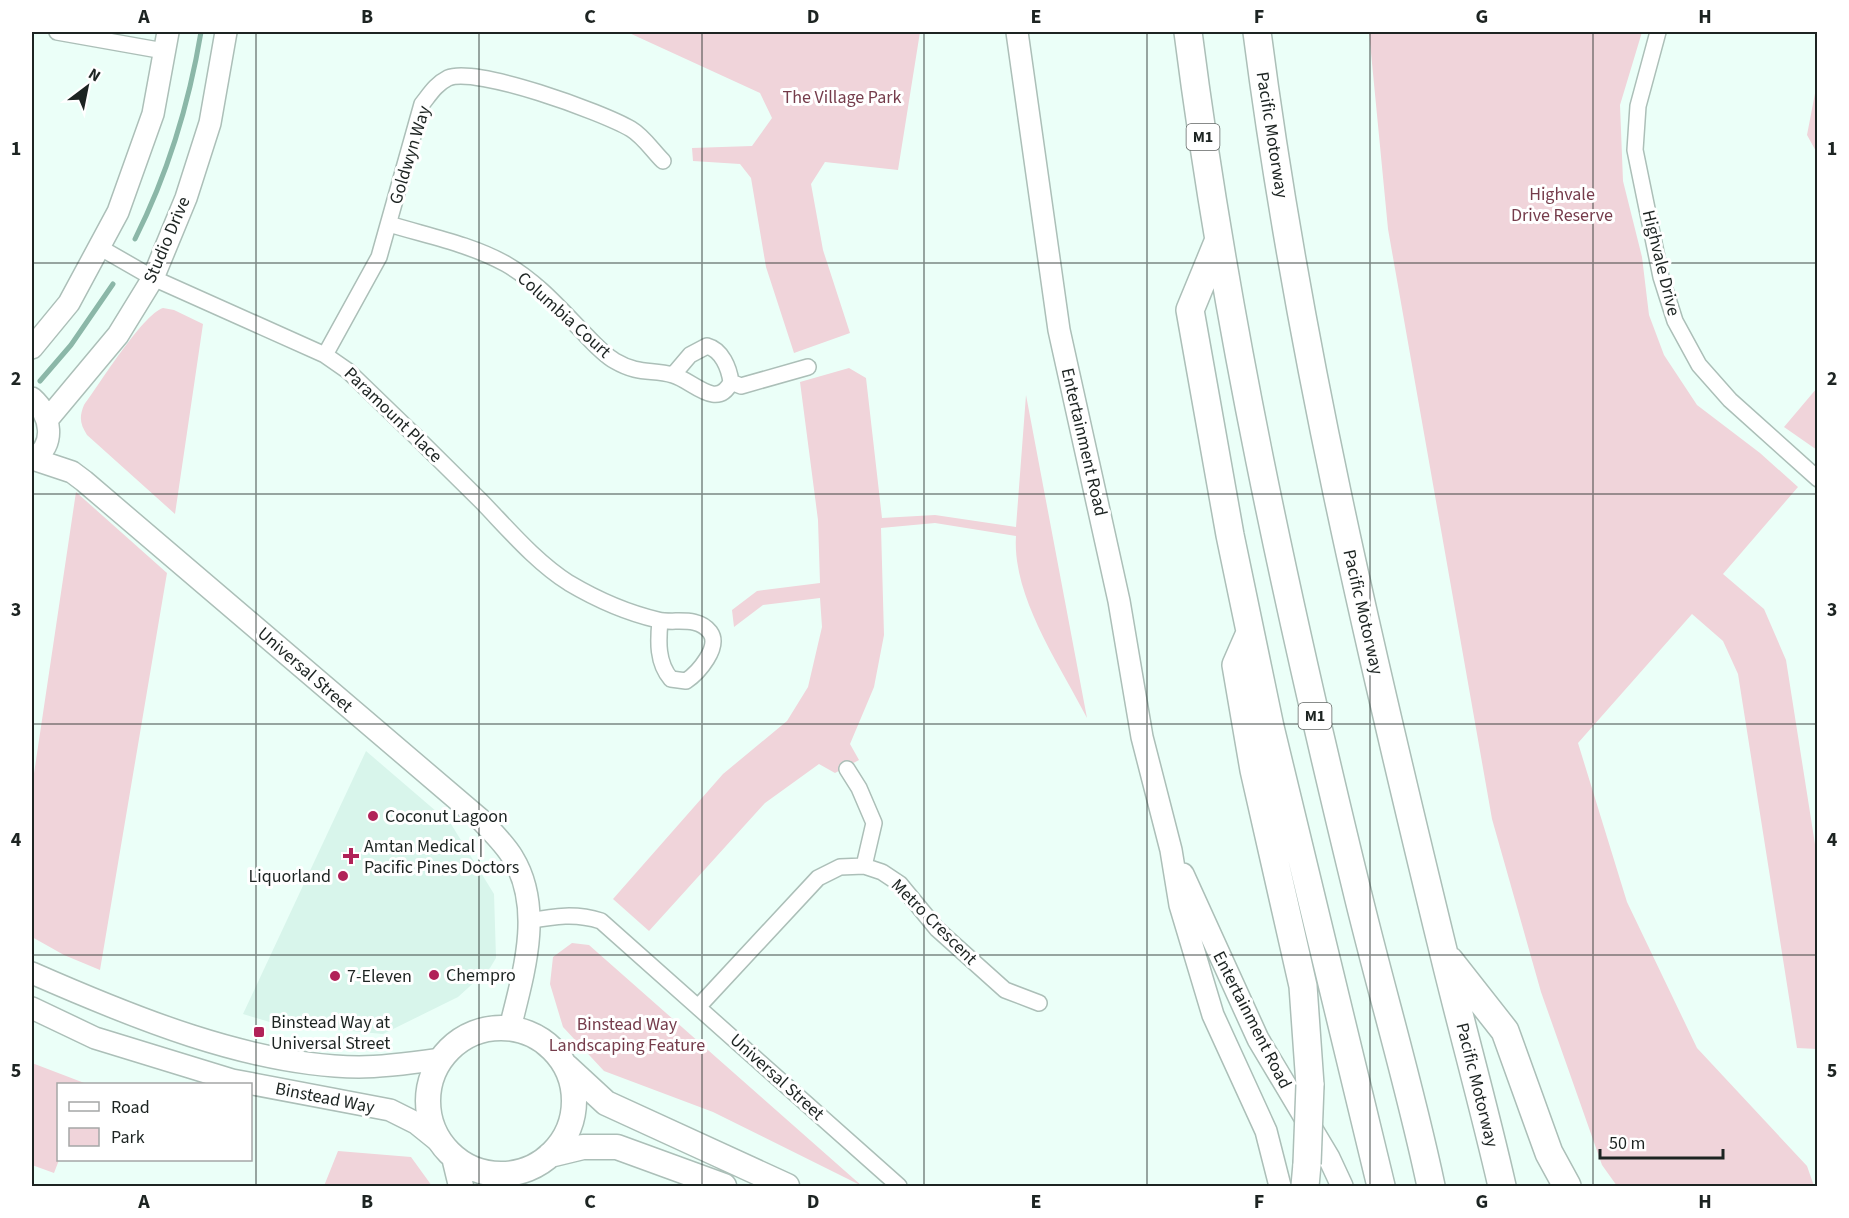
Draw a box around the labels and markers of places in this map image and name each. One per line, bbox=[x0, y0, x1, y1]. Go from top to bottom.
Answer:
place label: Coconut Lagoon bbox=[385, 804, 508, 829]
marker: Coconut Lagoon bbox=[366, 809, 380, 823]
place label: Amtan Medical | Pacific Pines Doctors bbox=[364, 834, 519, 880]
marker: Amtan Medical | Pacific Pines Doctors bbox=[342, 847, 360, 865]
place label: Liquorland bbox=[249, 864, 331, 889]
marker: Liquorland bbox=[336, 869, 350, 883]
place label: Chempro bbox=[446, 963, 516, 988]
place label: 7-Eleven bbox=[347, 964, 412, 989]
marker: Chempro bbox=[427, 968, 441, 982]
marker: 7-Eleven bbox=[328, 969, 342, 983]
place label: Binstead Way at Universal Street bbox=[271, 1010, 390, 1056]
marker: Binstead Way at Universal Street bbox=[252, 1025, 266, 1039]

